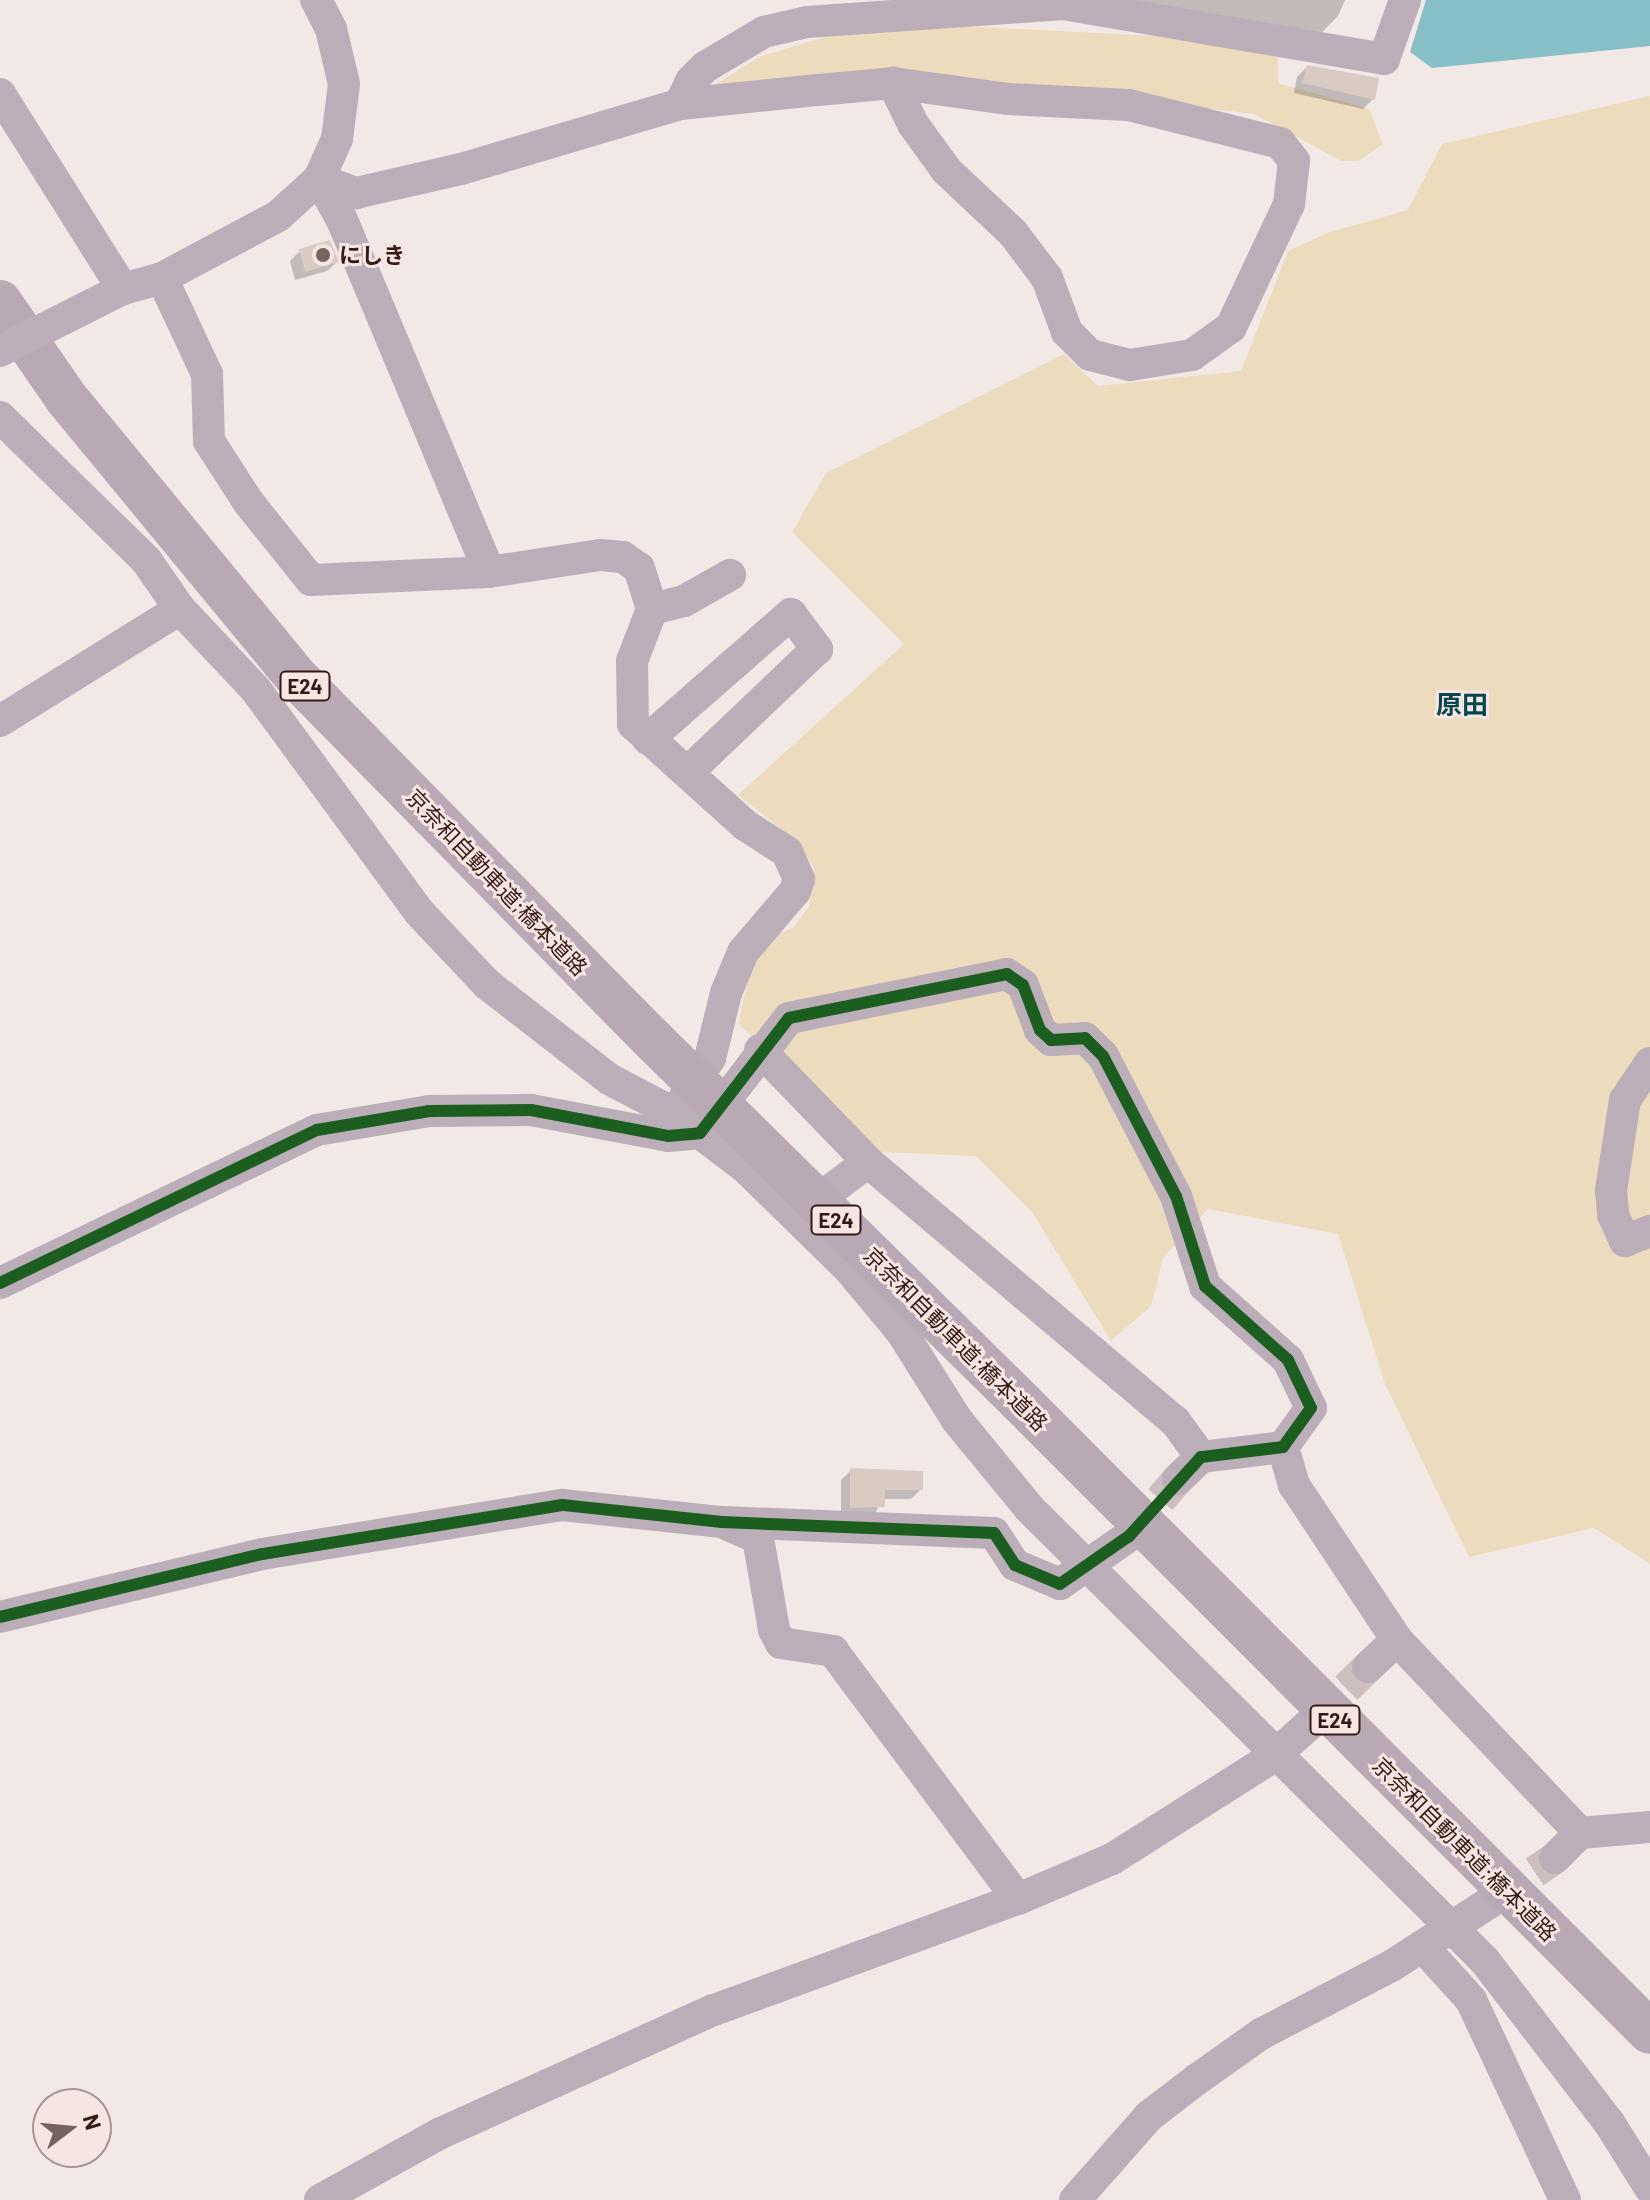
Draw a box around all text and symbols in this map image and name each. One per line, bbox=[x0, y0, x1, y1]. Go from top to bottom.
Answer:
place label: にしき bbox=[339, 242, 405, 268]
marker: にしき bbox=[314, 246, 332, 264]
road number: E24 bbox=[279, 670, 331, 702]
district label: 原田 bbox=[1436, 688, 1488, 720]
street label: 京奈和自動車道;橋本道路 bbox=[401, 783, 593, 981]
road number: E24 bbox=[810, 1204, 862, 1236]
street label: 京奈和自動車道;橋本道路 bbox=[859, 1242, 1053, 1436]
road number: E24 bbox=[1309, 1704, 1361, 1736]
street label: 京奈和自動車道;橋本道路 bbox=[1368, 1752, 1562, 1946]
north arrow bbox=[32, 2088, 112, 2168]
text: N bbox=[79, 2111, 108, 2133]

